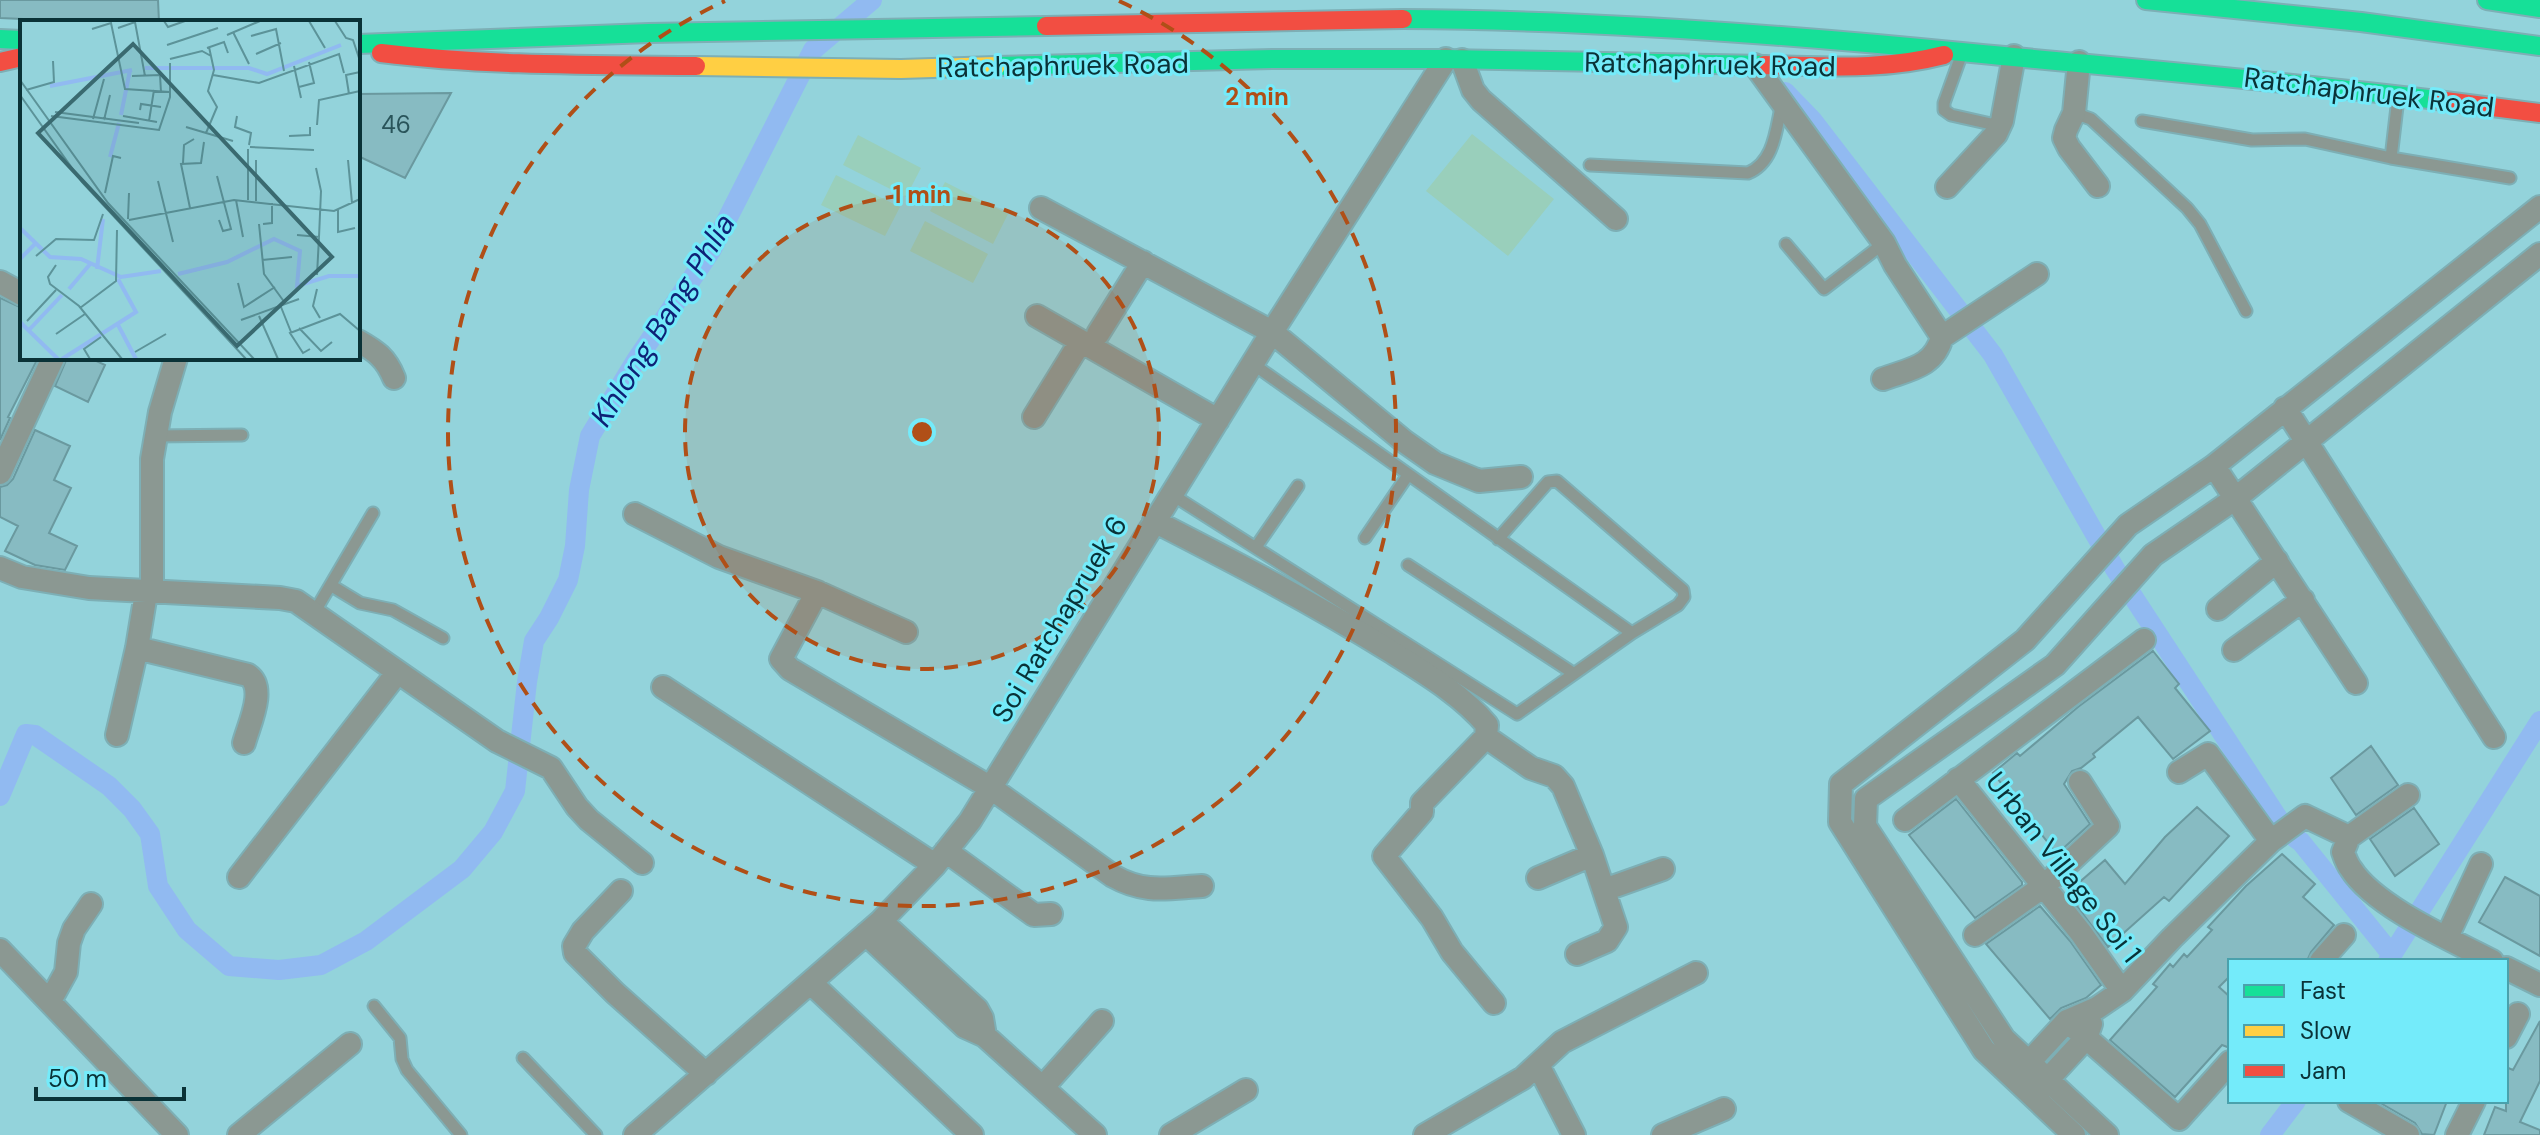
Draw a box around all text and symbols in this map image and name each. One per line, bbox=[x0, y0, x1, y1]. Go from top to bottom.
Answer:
inset map bbox=[20, 20, 360, 360]
street label: Ratchaphruek Road bbox=[1584, 44, 1836, 85]
street label: Ratchaphruek Road bbox=[937, 45, 1189, 86]
street label: Ratchaphruek Road bbox=[2242, 59, 2496, 126]
text: 2 min bbox=[1225, 81, 1289, 112]
house number: 46 bbox=[381, 109, 411, 140]
text: 1 min bbox=[893, 179, 951, 210]
water label: Khlong Bang Phlia bbox=[581, 206, 744, 434]
centre of rings bbox=[908, 418, 936, 446]
street label: Soi Ratchapruek 6 bbox=[983, 509, 1136, 730]
street label: Urban Village Soi 1 bbox=[1978, 764, 2150, 970]
legend bbox=[2228, 959, 2508, 1103]
text: Fast bbox=[2300, 975, 2346, 1006]
text: Slow bbox=[2300, 1015, 2351, 1046]
scale bar bbox=[36, 1051, 184, 1101]
text: Jam bbox=[2300, 1055, 2346, 1086]
text: 50 m bbox=[48, 1063, 107, 1094]

